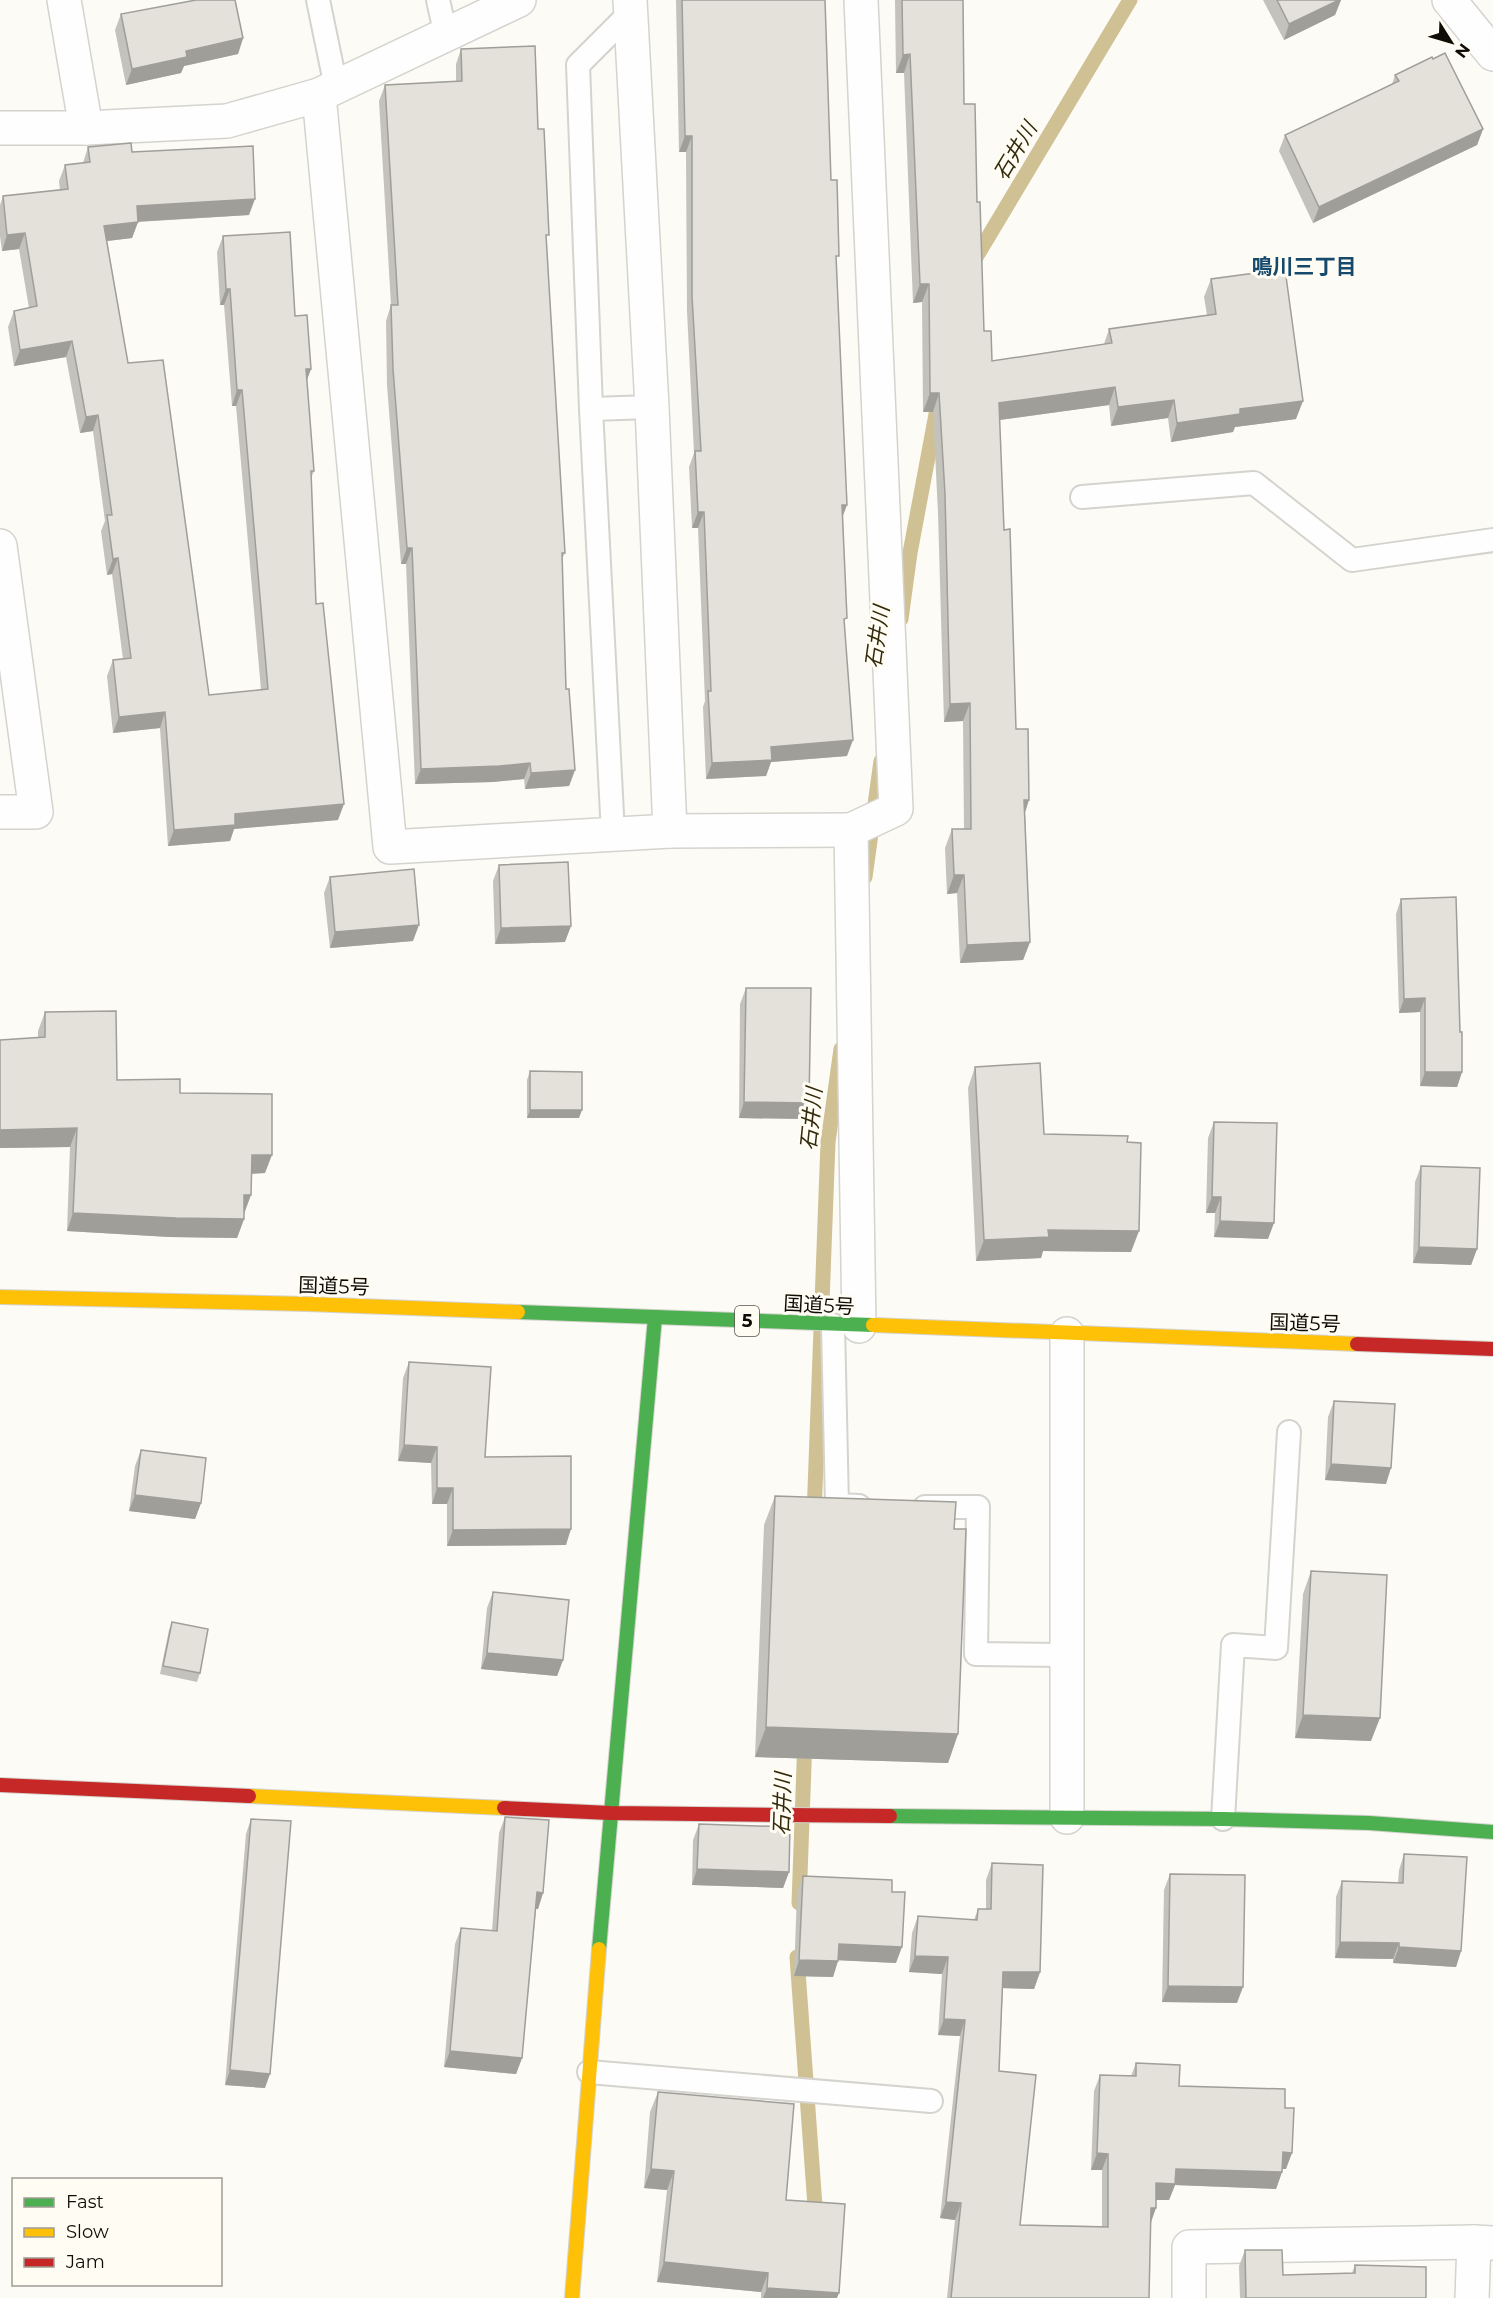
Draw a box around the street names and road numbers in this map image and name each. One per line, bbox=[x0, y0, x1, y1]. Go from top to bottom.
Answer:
street label: 国道5号 bbox=[298, 1273, 370, 1299]
street label: 国道5号 bbox=[783, 1291, 855, 1319]
road number: 5 bbox=[735, 1306, 759, 1336]
street label: 国道5号 bbox=[1269, 1310, 1341, 1336]

